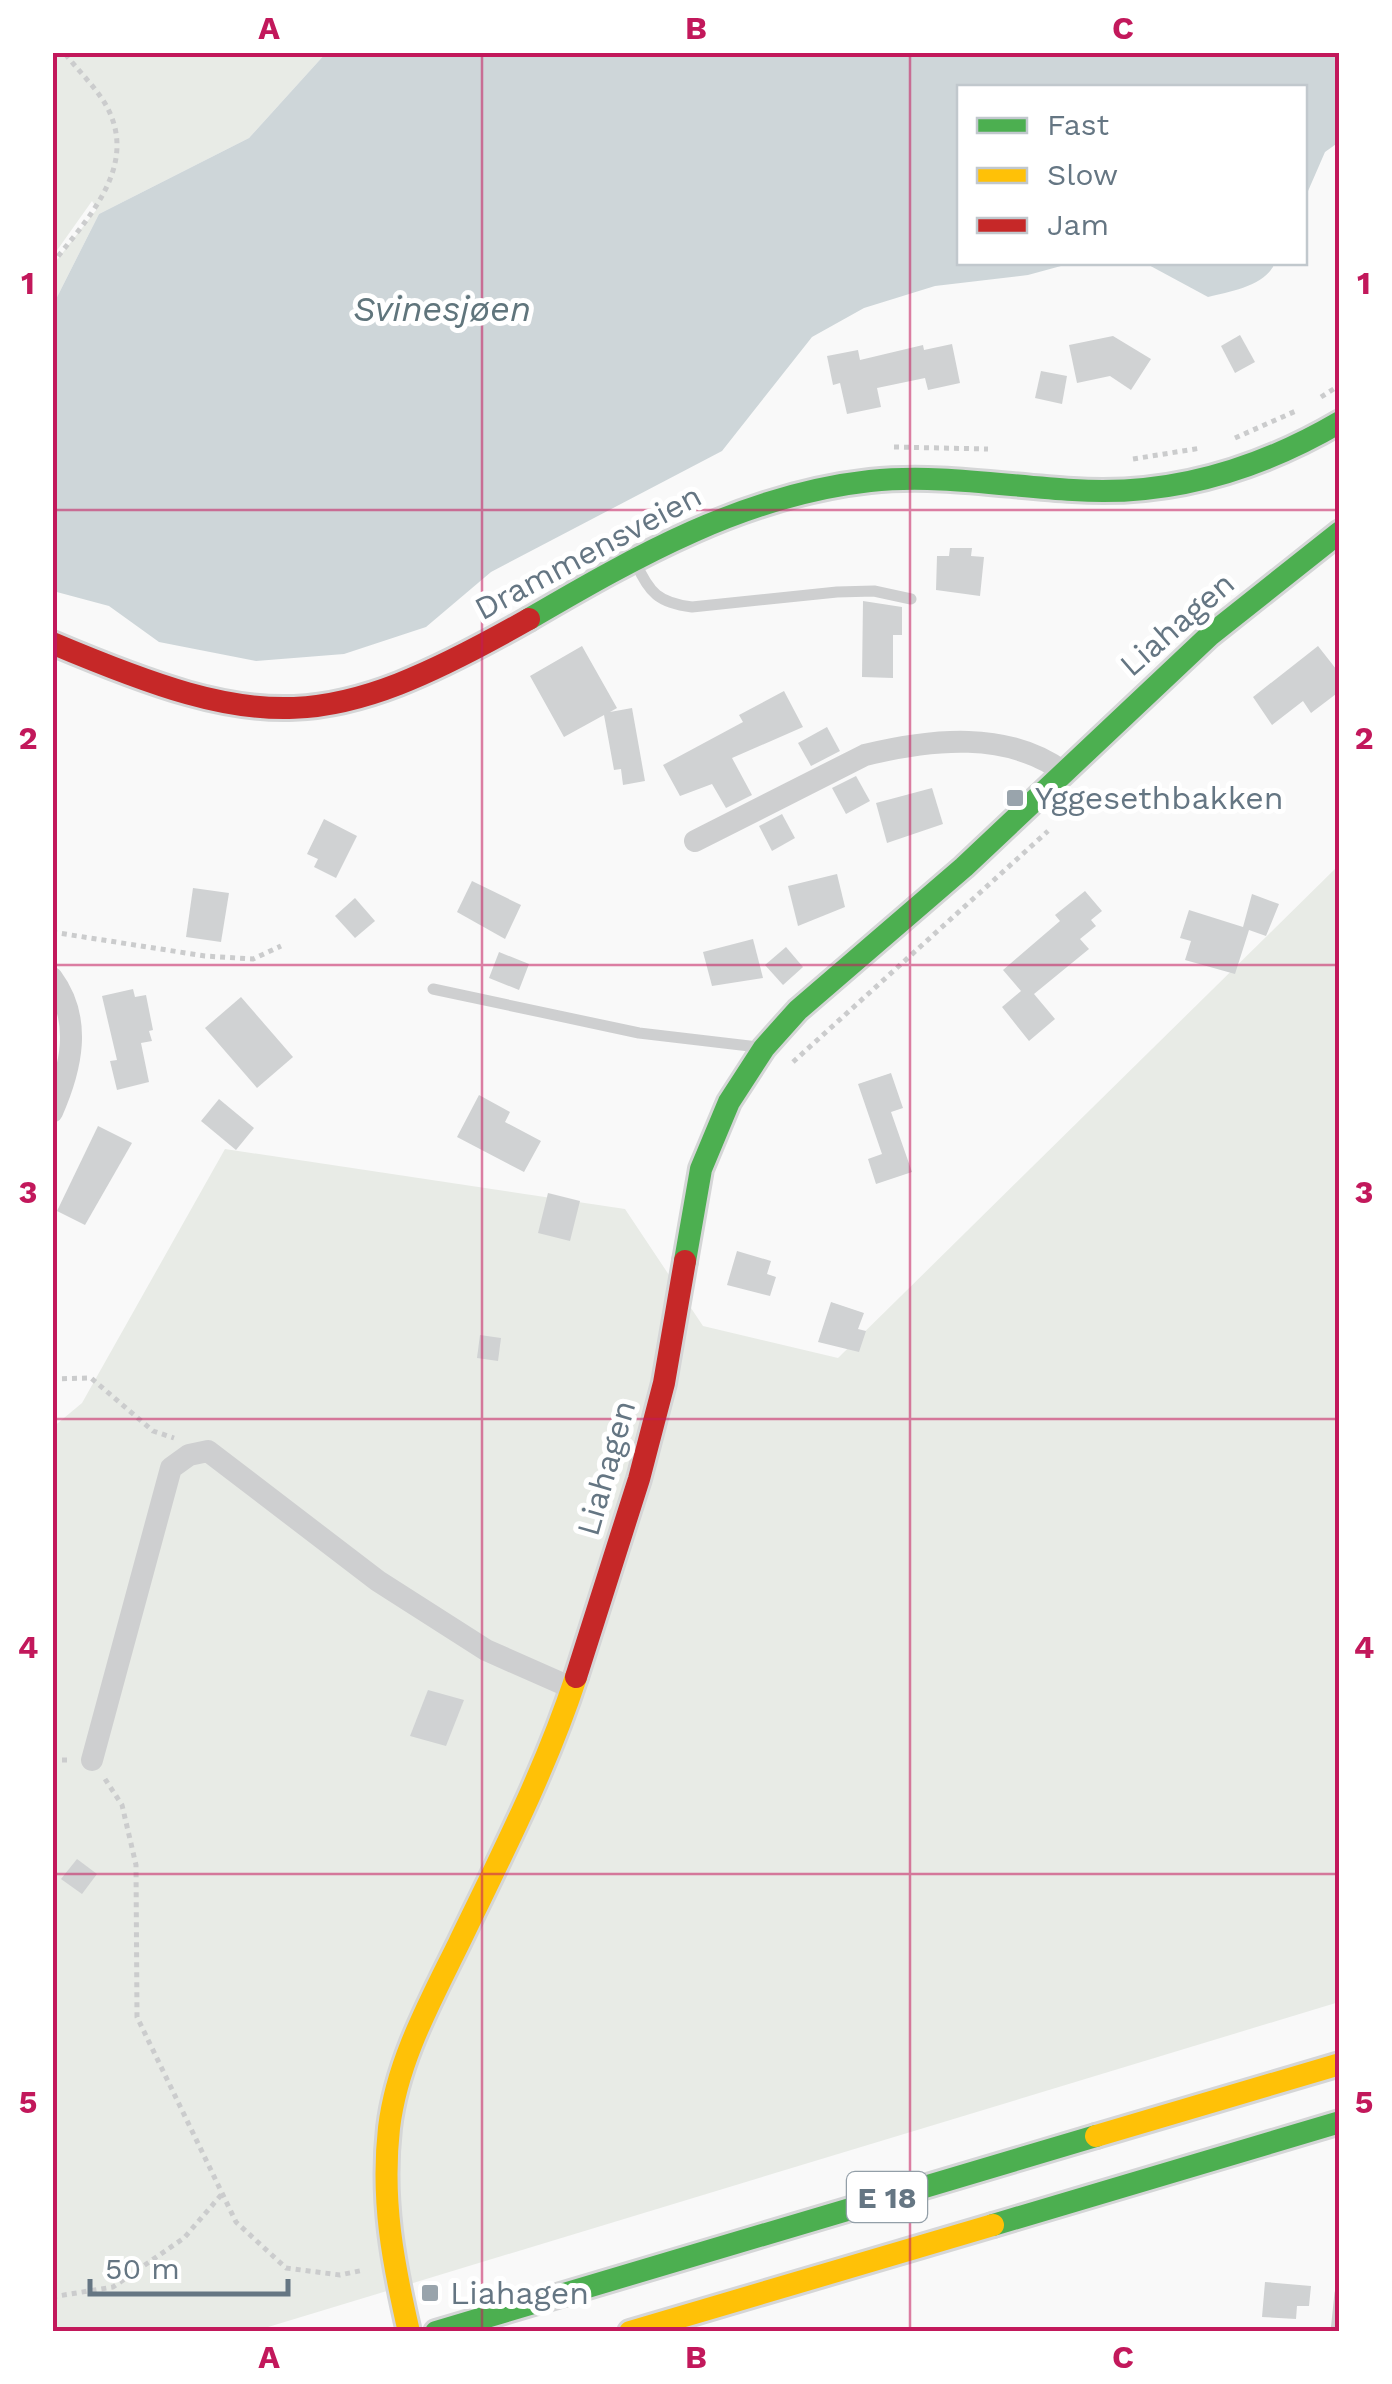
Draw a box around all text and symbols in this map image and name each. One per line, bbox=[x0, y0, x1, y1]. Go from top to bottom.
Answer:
text: A bbox=[258, 9, 280, 47]
text: B bbox=[685, 9, 707, 47]
text: C bbox=[1112, 9, 1134, 47]
legend bbox=[957, 85, 1307, 265]
text: Fast bbox=[1047, 107, 1110, 142]
text: Slow bbox=[1047, 157, 1118, 192]
text: Jam bbox=[1047, 207, 1109, 242]
text: 1 bbox=[21, 264, 35, 302]
text: 1 bbox=[1357, 264, 1371, 302]
water label: Svinesjøen bbox=[353, 288, 531, 330]
street label: Drammensveien bbox=[468, 476, 708, 628]
street label: Liahagen bbox=[1112, 564, 1242, 684]
text: 2 bbox=[18, 719, 38, 757]
text: 2 bbox=[1354, 719, 1374, 757]
place label: Yggesethbakken bbox=[1035, 779, 1283, 817]
marker: Yggesethbakken bbox=[1004, 787, 1026, 809]
text: 3 bbox=[19, 1173, 37, 1211]
text: 3 bbox=[1355, 1173, 1373, 1211]
street label: Liahagen bbox=[569, 1396, 643, 1540]
text: 4 bbox=[18, 1628, 38, 1666]
text: 4 bbox=[1354, 1628, 1374, 1666]
text: 5 bbox=[19, 2083, 37, 2121]
text: 5 bbox=[1355, 2083, 1373, 2121]
road number: E 18 bbox=[847, 2172, 927, 2222]
scale bar bbox=[90, 2234, 288, 2296]
text: 50 m bbox=[105, 2251, 180, 2286]
place label: Liahagen bbox=[450, 2274, 589, 2312]
marker: Liahagen bbox=[419, 2282, 441, 2304]
text: A bbox=[258, 2338, 280, 2376]
text: B bbox=[685, 2338, 707, 2376]
text: C bbox=[1112, 2338, 1134, 2376]

